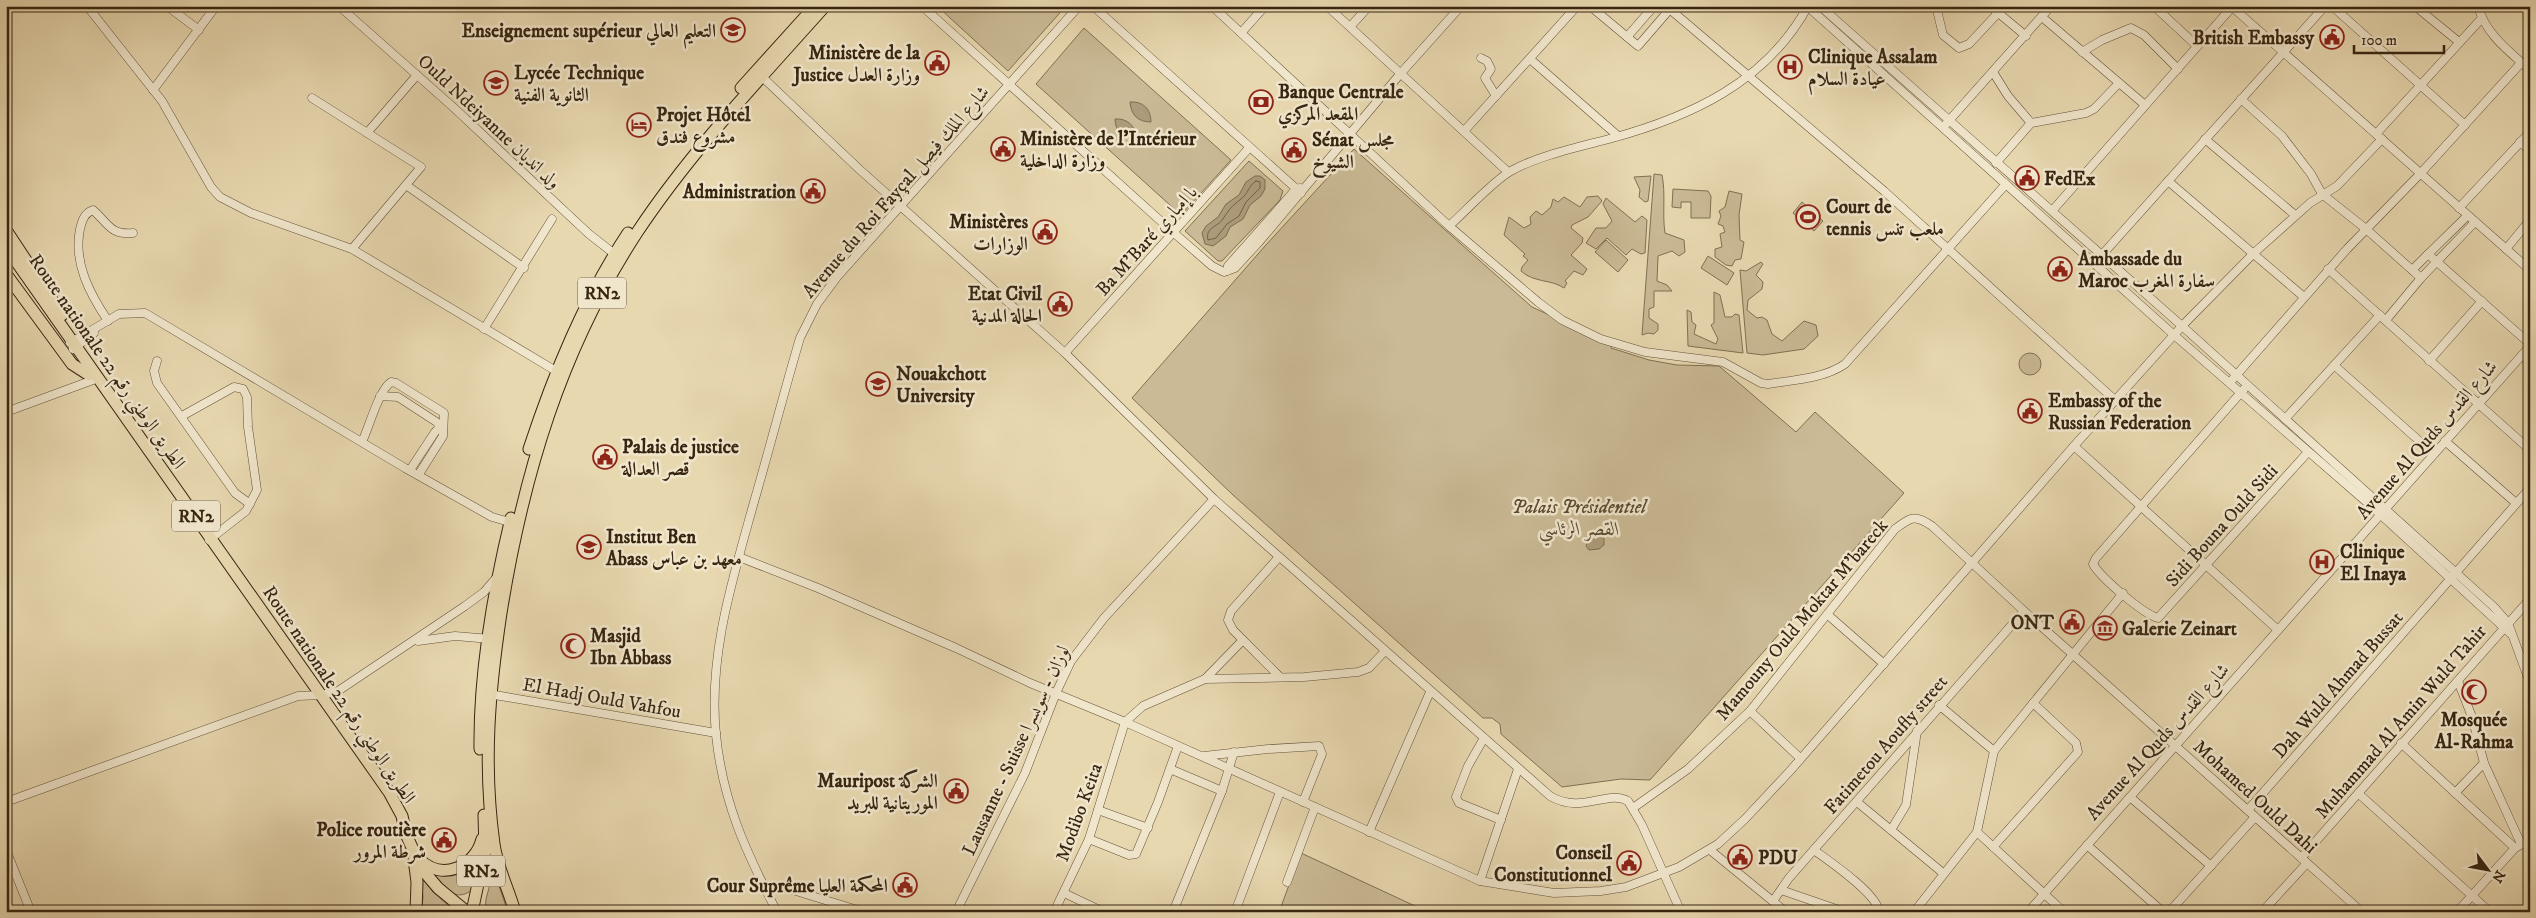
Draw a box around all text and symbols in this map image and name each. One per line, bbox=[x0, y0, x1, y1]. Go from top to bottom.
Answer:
school or university icon: Enseignement supérieur التعليم العالي bbox=[720, 17, 746, 43]
place label: Enseignement supérieur التعليم العالي bbox=[461, 20, 716, 49]
scale bar bbox=[2354, 22, 2444, 54]
public building icon: British Embassy bbox=[2319, 24, 2345, 50]
place label: British Embassy bbox=[2192, 27, 2315, 50]
text: 100 m bbox=[2361, 31, 2397, 50]
place label: Ministère de la Justice وزارة العدل bbox=[791, 42, 921, 87]
place label: Clinique Assalam عيادة السلام bbox=[1808, 46, 1938, 96]
street label: Ould Ndeiyanne ولد انديان bbox=[413, 50, 565, 194]
public building icon: Ministère de la Justice وزارة العدل bbox=[924, 50, 950, 76]
hospital icon: Clinique Assalam عيادة السلام bbox=[1777, 54, 1803, 80]
place label: Lycée Technique الثانوية الفنية bbox=[514, 62, 644, 107]
school or university icon: Lycée Technique الثانوية الفنية bbox=[483, 70, 509, 96]
street label: Avenue du Roi Fayçal شارع الملك فيصل bbox=[798, 81, 997, 305]
place label: Banque Centrale المقعد المركزي bbox=[1278, 81, 1404, 129]
bank icon: Banque Centrale المقعد المركزي bbox=[1248, 89, 1274, 115]
place label: Projet Hôtel مشروع فندق bbox=[656, 104, 751, 152]
hotel icon: Projet Hôtel مشروع فندق bbox=[626, 112, 652, 138]
place label: Ministère de l'Intérieur وزارة الداخلية bbox=[1020, 128, 1197, 173]
place label: Sénat مجلس الشيوخ bbox=[1312, 129, 1394, 179]
public building icon: Ministère de l'Intérieur وزارة الداخلية bbox=[990, 136, 1016, 162]
public building icon: Sénat مجلس الشيوخ bbox=[1281, 137, 1307, 163]
public building icon: FedEx bbox=[2014, 165, 2040, 191]
place label: FedEx bbox=[2044, 168, 2096, 191]
public building icon: Administration bbox=[800, 178, 826, 204]
place label: Administration bbox=[682, 181, 797, 204]
street label: Ba M'Baré با إمباري bbox=[1092, 181, 1205, 303]
place label: Court de tennis ملعب تنس bbox=[1826, 196, 1944, 242]
sports icon: Court de tennis ملعب تنس bbox=[1795, 204, 1821, 230]
place label: Ministères الوزارات bbox=[949, 211, 1029, 256]
public building icon: Ministères الوزارات bbox=[1032, 219, 1058, 245]
place label: Ambassade du Maroc سفارة المغرب bbox=[2077, 248, 2215, 293]
street label: Route nationale 22 الطريق الوطني رقم bbox=[19, 250, 190, 477]
public building icon: Ambassade du Maroc سفارة المغرب bbox=[2047, 256, 2073, 282]
road number: RN2 bbox=[578, 278, 626, 308]
place label: Etat Civil الحالة المدنية bbox=[968, 283, 1042, 328]
public building icon: Etat Civil الحالة المدنية bbox=[1047, 291, 1073, 317]
street label: Avenue Al Quds شارع القدس bbox=[2352, 356, 2505, 526]
place label: Nouakchott University bbox=[896, 363, 987, 408]
school or university icon: Nouakchott University bbox=[865, 371, 891, 397]
place label: Embassy of the Russian Federation bbox=[2048, 390, 2192, 435]
public building icon: Embassy of the Russian Federation bbox=[2017, 398, 2043, 424]
place label: Palais de justice قصر العدالة bbox=[621, 436, 739, 481]
public building icon: Palais de justice قصر العدالة bbox=[592, 444, 618, 470]
street label: Sidi Bouna Ould Sidi bbox=[2161, 460, 2283, 592]
park label: Palais Présidentiel القصر الرئاسي bbox=[1512, 496, 1648, 546]
road number: RN2 bbox=[172, 501, 220, 532]
street label: Mamouny Ould Moktar M'bareck bbox=[1711, 514, 1893, 725]
place label: Institut Ben Abass معهد بن عباس bbox=[605, 526, 742, 571]
school or university icon: Institut Ben Abass معهد بن عباس bbox=[576, 534, 602, 560]
place label: Clinique El Inaya bbox=[2340, 541, 2407, 586]
hospital icon: Clinique El Inaya bbox=[2309, 549, 2335, 575]
street label: Route nationale 22 الطريق الوطني رقم bbox=[252, 582, 420, 811]
street label: Dah Wuld Ahmad Bussat bbox=[2268, 607, 2408, 763]
public building icon: ONT bbox=[2059, 609, 2085, 635]
place label: ONT bbox=[2011, 612, 2055, 635]
museum icon: Galerie Zeinart bbox=[2092, 615, 2118, 641]
place label: Galerie Zeinart bbox=[2122, 618, 2238, 641]
street label: Muhammad Al Amin Wuld Tahir bbox=[2311, 620, 2492, 824]
place label: Masjid Ibn Abbass bbox=[590, 625, 672, 670]
mosque icon: Masjid Ibn Abbass bbox=[560, 633, 586, 659]
street label: Lausanne - Suisse لوزان - سويسرا bbox=[958, 642, 1075, 859]
street label: Avenue Al Quds شارع القدس bbox=[2082, 659, 2237, 827]
street label: Fatimetou Aoufly street bbox=[1820, 671, 1953, 819]
street label: El Hadj Ould Vahfou bbox=[521, 673, 683, 724]
mosque icon: Mosquée Al-Rahma bbox=[2461, 679, 2487, 705]
place label: Mosquée Al-Rahma bbox=[2434, 709, 2514, 754]
street label: Mohamed Ould Dahi bbox=[2188, 735, 2322, 859]
street label: Modibo Keita bbox=[1051, 760, 1108, 865]
place label: Mauripost الشركة الموريتانية للبريد bbox=[817, 769, 938, 815]
public building icon: Mauripost الشركة الموريتانية للبريد bbox=[943, 778, 969, 804]
place label: Police routière شرطة المرور bbox=[316, 819, 426, 864]
public building icon: Police routière شرطة المرور bbox=[431, 827, 457, 853]
place label: Conseil Constitutionnel bbox=[1494, 842, 1612, 887]
public building icon: PDU bbox=[1727, 844, 1753, 870]
north arrow bbox=[2464, 846, 2514, 896]
place label: PDU bbox=[1758, 847, 1798, 870]
public building icon: Conseil Constitutionnel bbox=[1616, 850, 1642, 876]
road number: RN2 bbox=[457, 856, 505, 886]
text: N bbox=[2487, 867, 2509, 886]
public building icon: Cour Suprême المحكمة العليا bbox=[892, 872, 918, 898]
place label: Cour Suprême المحكمة العليا bbox=[707, 875, 888, 898]

